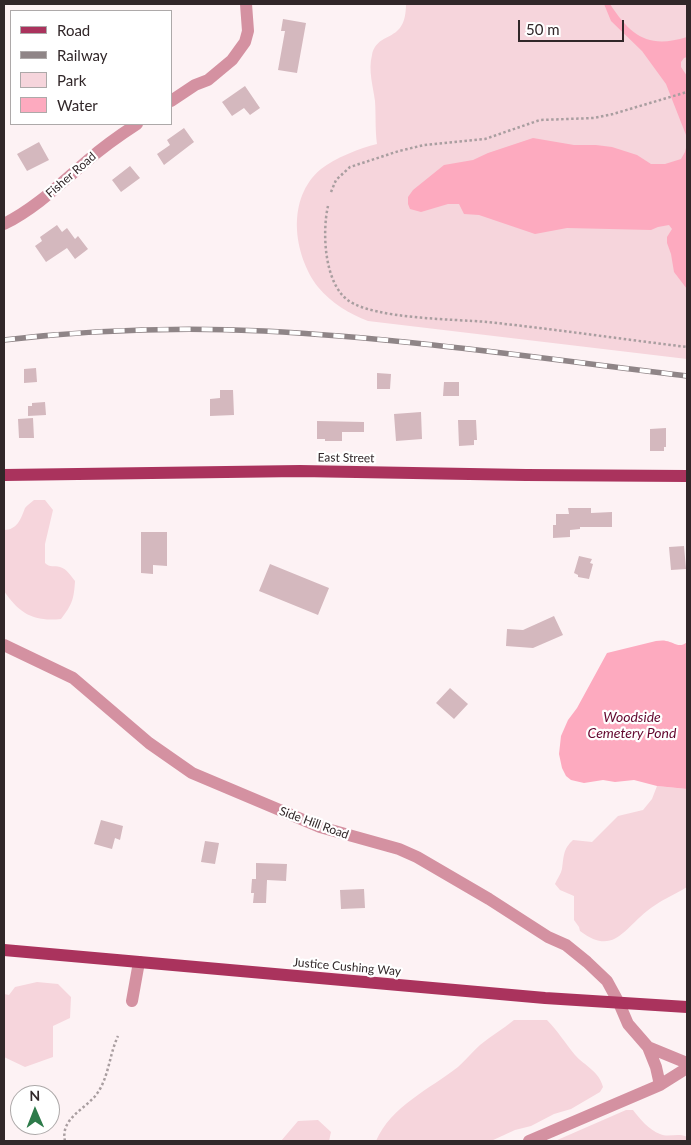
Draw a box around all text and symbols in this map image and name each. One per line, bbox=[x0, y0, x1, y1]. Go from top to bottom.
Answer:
legend bbox=[10, 10, 172, 125]
scale bar bbox=[521, 10, 627, 42]
text: 50 m bbox=[526, 20, 560, 38]
text: Road bbox=[57, 21, 90, 39]
text: Railway bbox=[57, 46, 108, 64]
text: Park bbox=[57, 71, 86, 89]
text: Water bbox=[57, 96, 98, 114]
street label: Fisher Road bbox=[43, 149, 99, 201]
street label: East Street bbox=[317, 450, 375, 466]
water label: Woodside Cemetery Pond bbox=[588, 709, 676, 742]
street label: Side Hill Road bbox=[277, 804, 351, 842]
street label: Justice Cushing Way bbox=[292, 955, 402, 979]
north arrow bbox=[10, 1085, 60, 1135]
text: N bbox=[29, 1087, 40, 1104]

